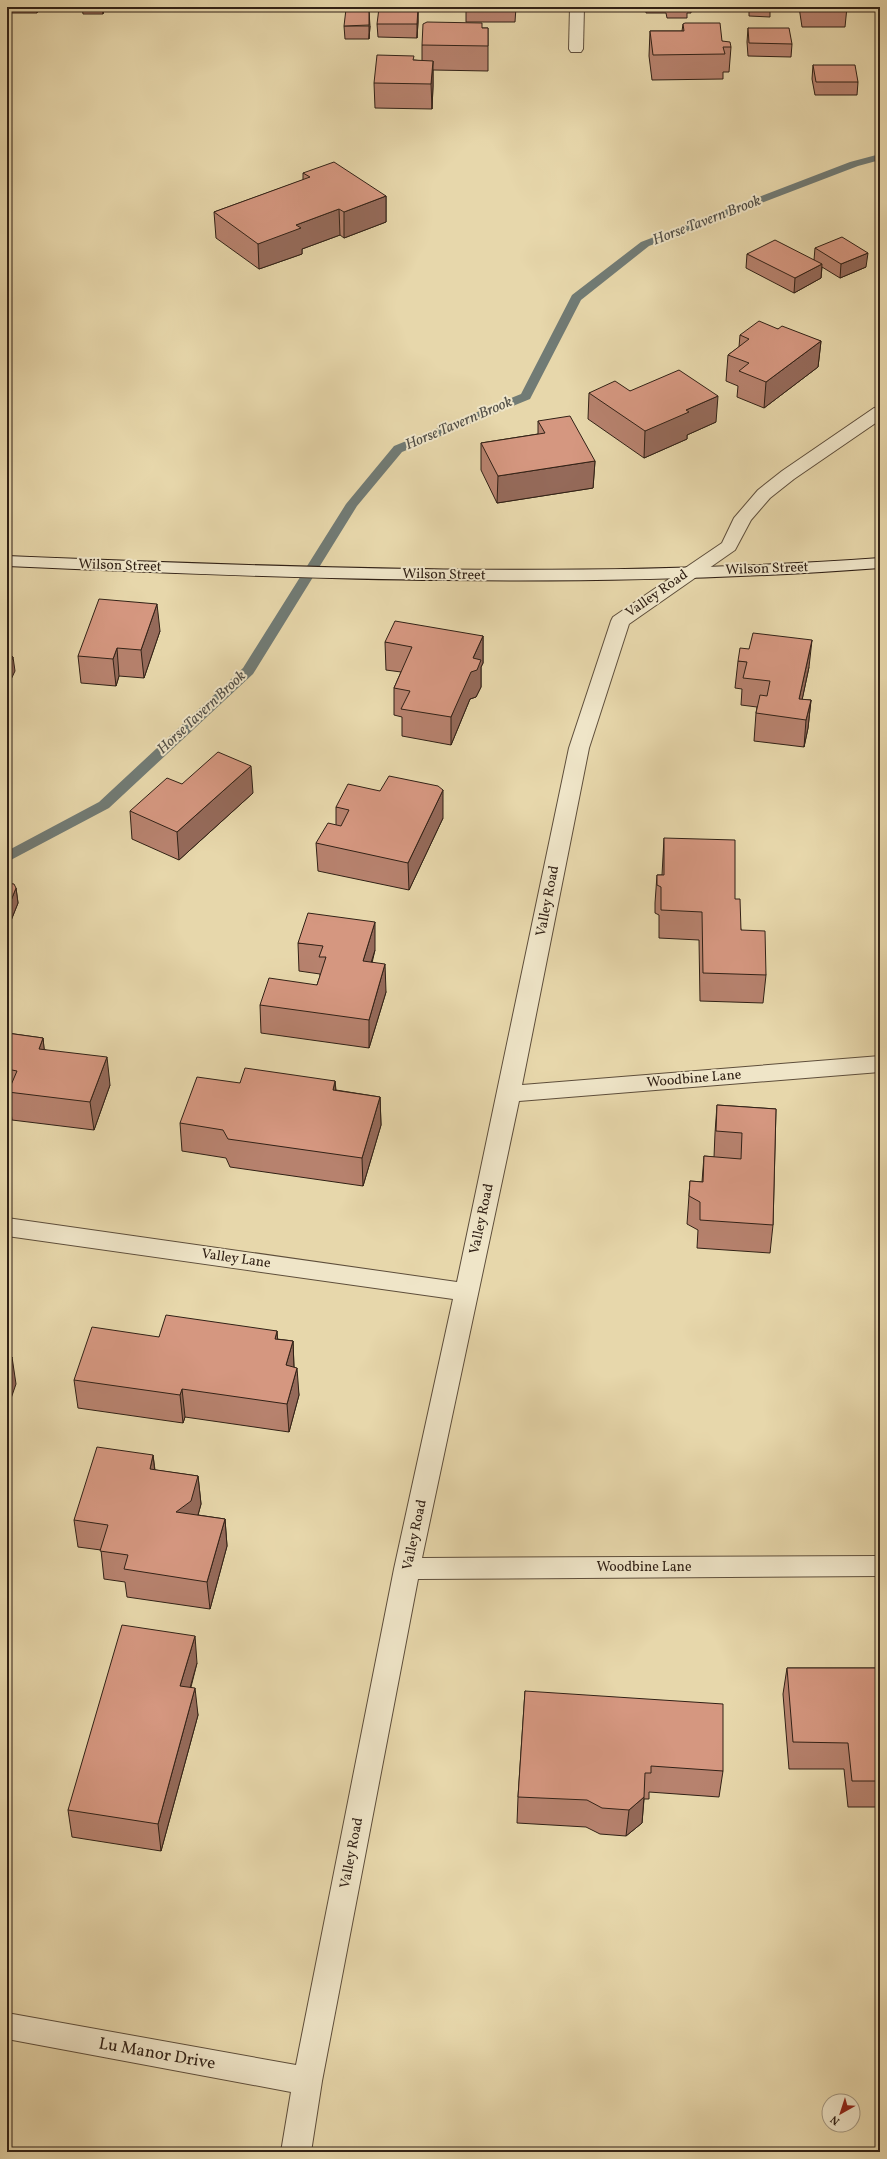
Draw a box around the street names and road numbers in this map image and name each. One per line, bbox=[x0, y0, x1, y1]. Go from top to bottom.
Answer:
street label: Wilson Street bbox=[78, 555, 162, 577]
street label: Wilson Street bbox=[725, 558, 809, 580]
street label: Wilson Street bbox=[402, 565, 486, 585]
street label: Valley Road bbox=[622, 566, 692, 622]
street label: Valley Road bbox=[532, 864, 564, 938]
street label: Woodbine Lane bbox=[646, 1065, 743, 1093]
street label: Valley Road bbox=[465, 1182, 499, 1256]
street label: Valley Lane bbox=[200, 1245, 272, 1273]
street label: Valley Road bbox=[398, 1498, 432, 1572]
street label: Woodbine Lane bbox=[596, 1558, 692, 1577]
street label: Valley Road bbox=[336, 1816, 368, 1890]
street label: Lu Manor Drive bbox=[97, 2032, 217, 2076]

